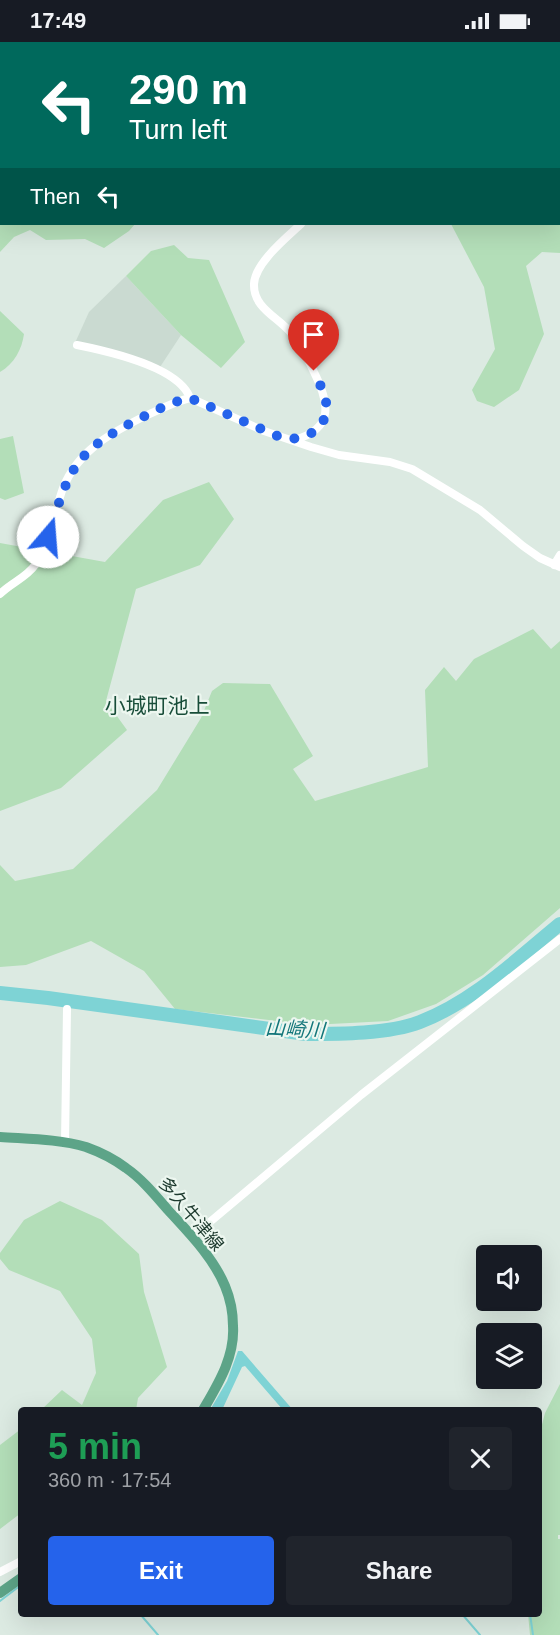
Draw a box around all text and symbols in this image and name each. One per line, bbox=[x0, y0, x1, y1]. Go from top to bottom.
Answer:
text: 17:49 bbox=[30, 8, 86, 33]
icon: left bbox=[30, 66, 108, 144]
text: 290 m bbox=[129, 66, 248, 113]
text: Turn left bbox=[129, 115, 227, 145]
icon: left bbox=[92, 180, 125, 213]
text: Then bbox=[30, 184, 80, 209]
pin bbox=[288, 309, 339, 371]
icon: arrive bbox=[297, 318, 330, 351]
position arrow bbox=[16, 505, 80, 569]
district label: 小城町池上 bbox=[105, 694, 210, 717]
water label: 山崎川 bbox=[264, 1016, 328, 1042]
street label: 多久牛津線 bbox=[154, 1173, 228, 1255]
map controls bbox=[476, 1245, 542, 1389]
button: sound bbox=[476, 1245, 542, 1311]
button: layers bbox=[476, 1323, 542, 1389]
text: 5 min bbox=[48, 1426, 142, 1467]
button: close bbox=[449, 1427, 512, 1490]
text: 360 m · 17:54 bbox=[48, 1469, 171, 1491]
button: Exit bbox=[48, 1536, 274, 1605]
button: Share bbox=[286, 1536, 512, 1605]

